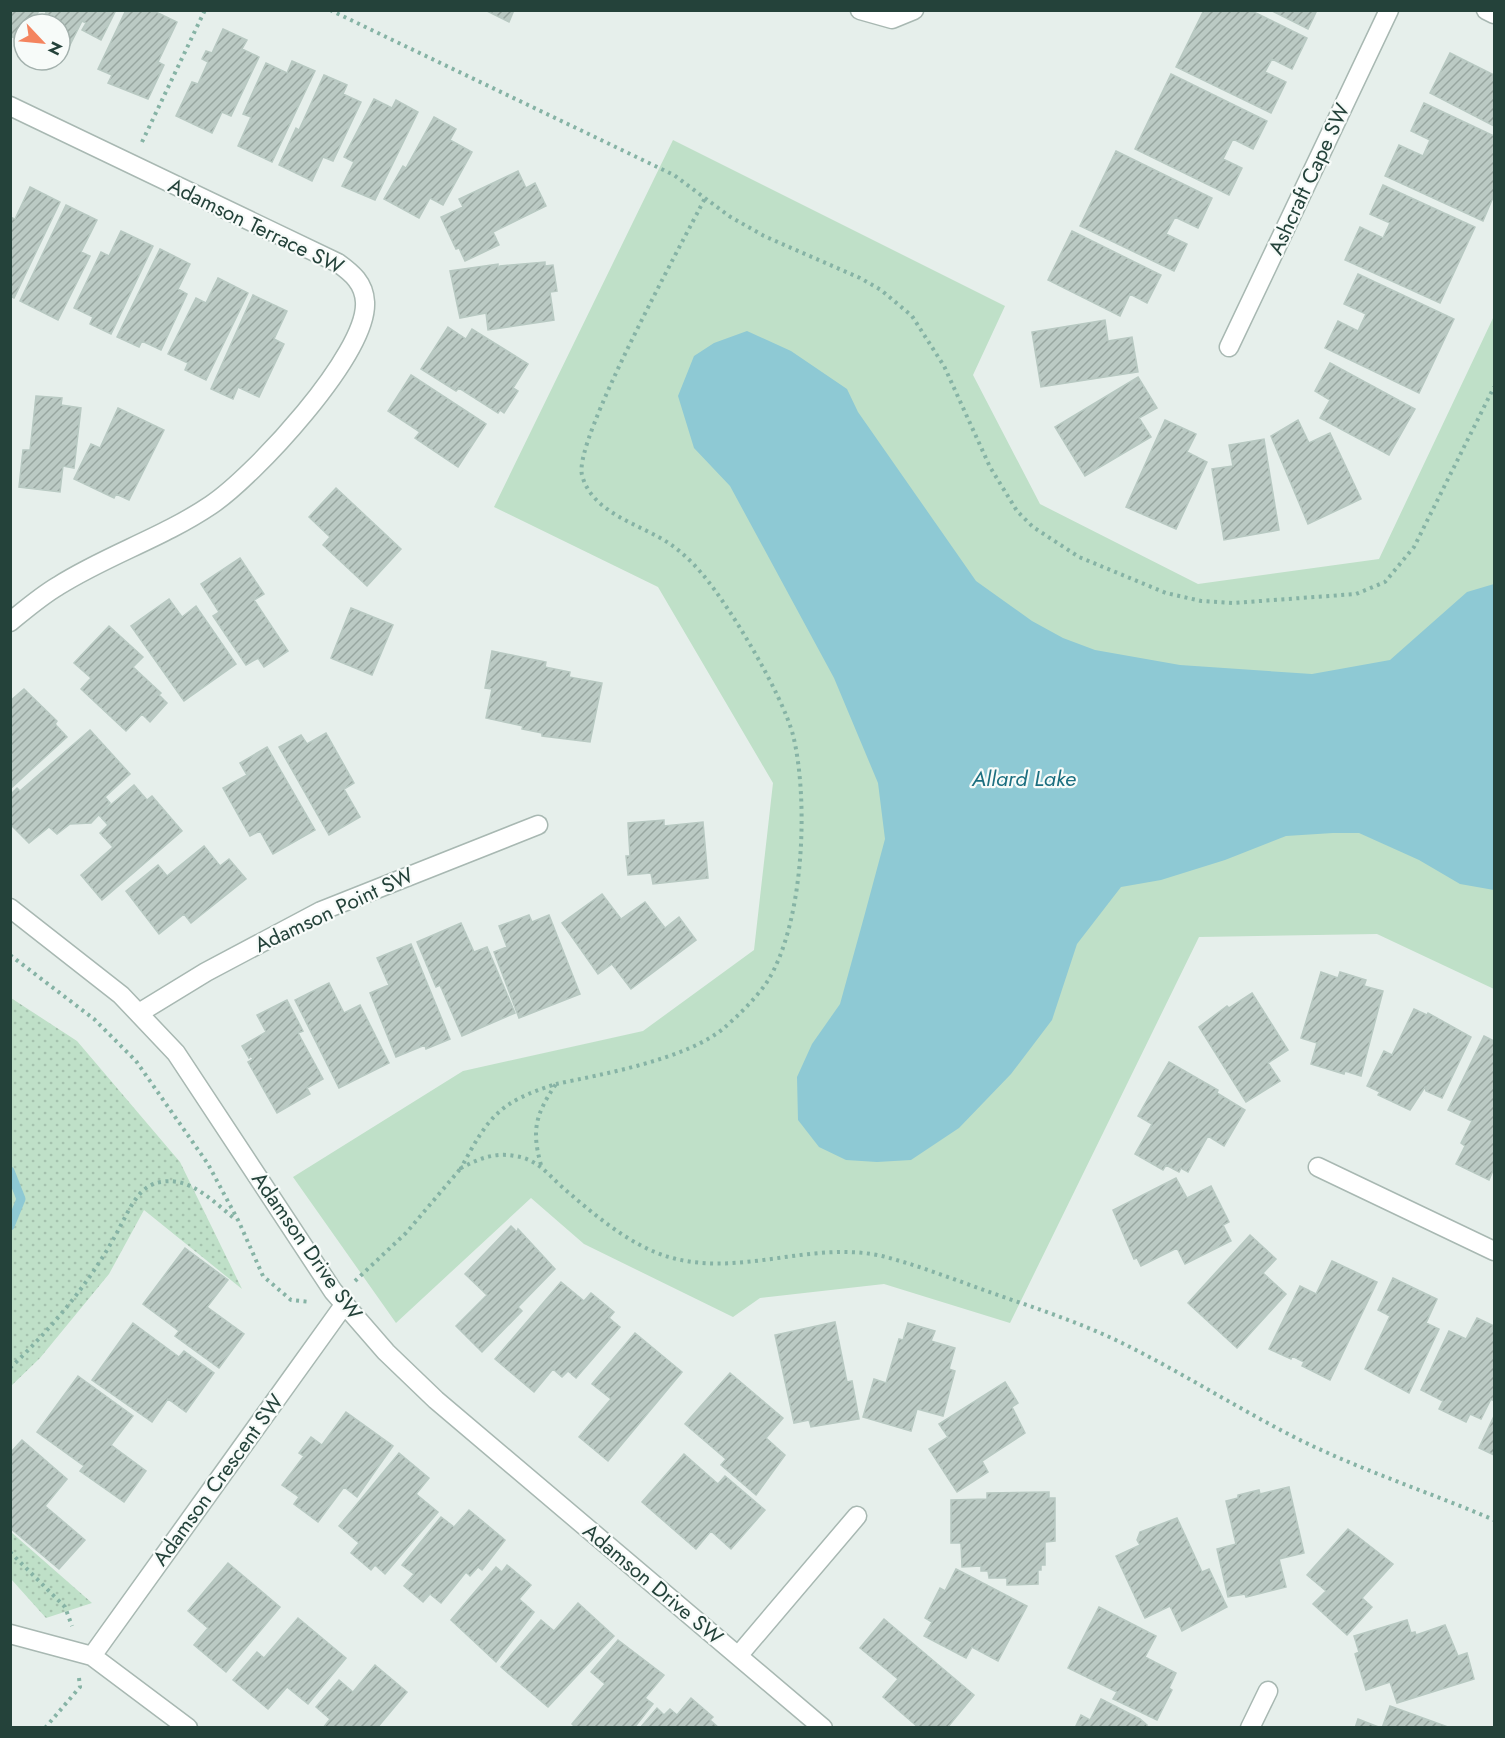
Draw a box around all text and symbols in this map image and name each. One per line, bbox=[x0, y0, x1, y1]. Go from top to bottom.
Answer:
north arrow bbox=[12, 12, 72, 72]
text: N bbox=[42, 38, 68, 59]
street label: Ashcraft Cape SW bbox=[1261, 98, 1357, 260]
street label: Adamson Terrace SW bbox=[163, 170, 349, 282]
water label: Allard Lake bbox=[971, 762, 1076, 794]
street label: Adamson Point SW bbox=[250, 860, 418, 960]
street label: Adamson Drive SW bbox=[245, 1166, 370, 1326]
street label: Adamson Crescent SW bbox=[145, 1388, 291, 1572]
street label: Adamson Drive SW bbox=[576, 1516, 730, 1652]

